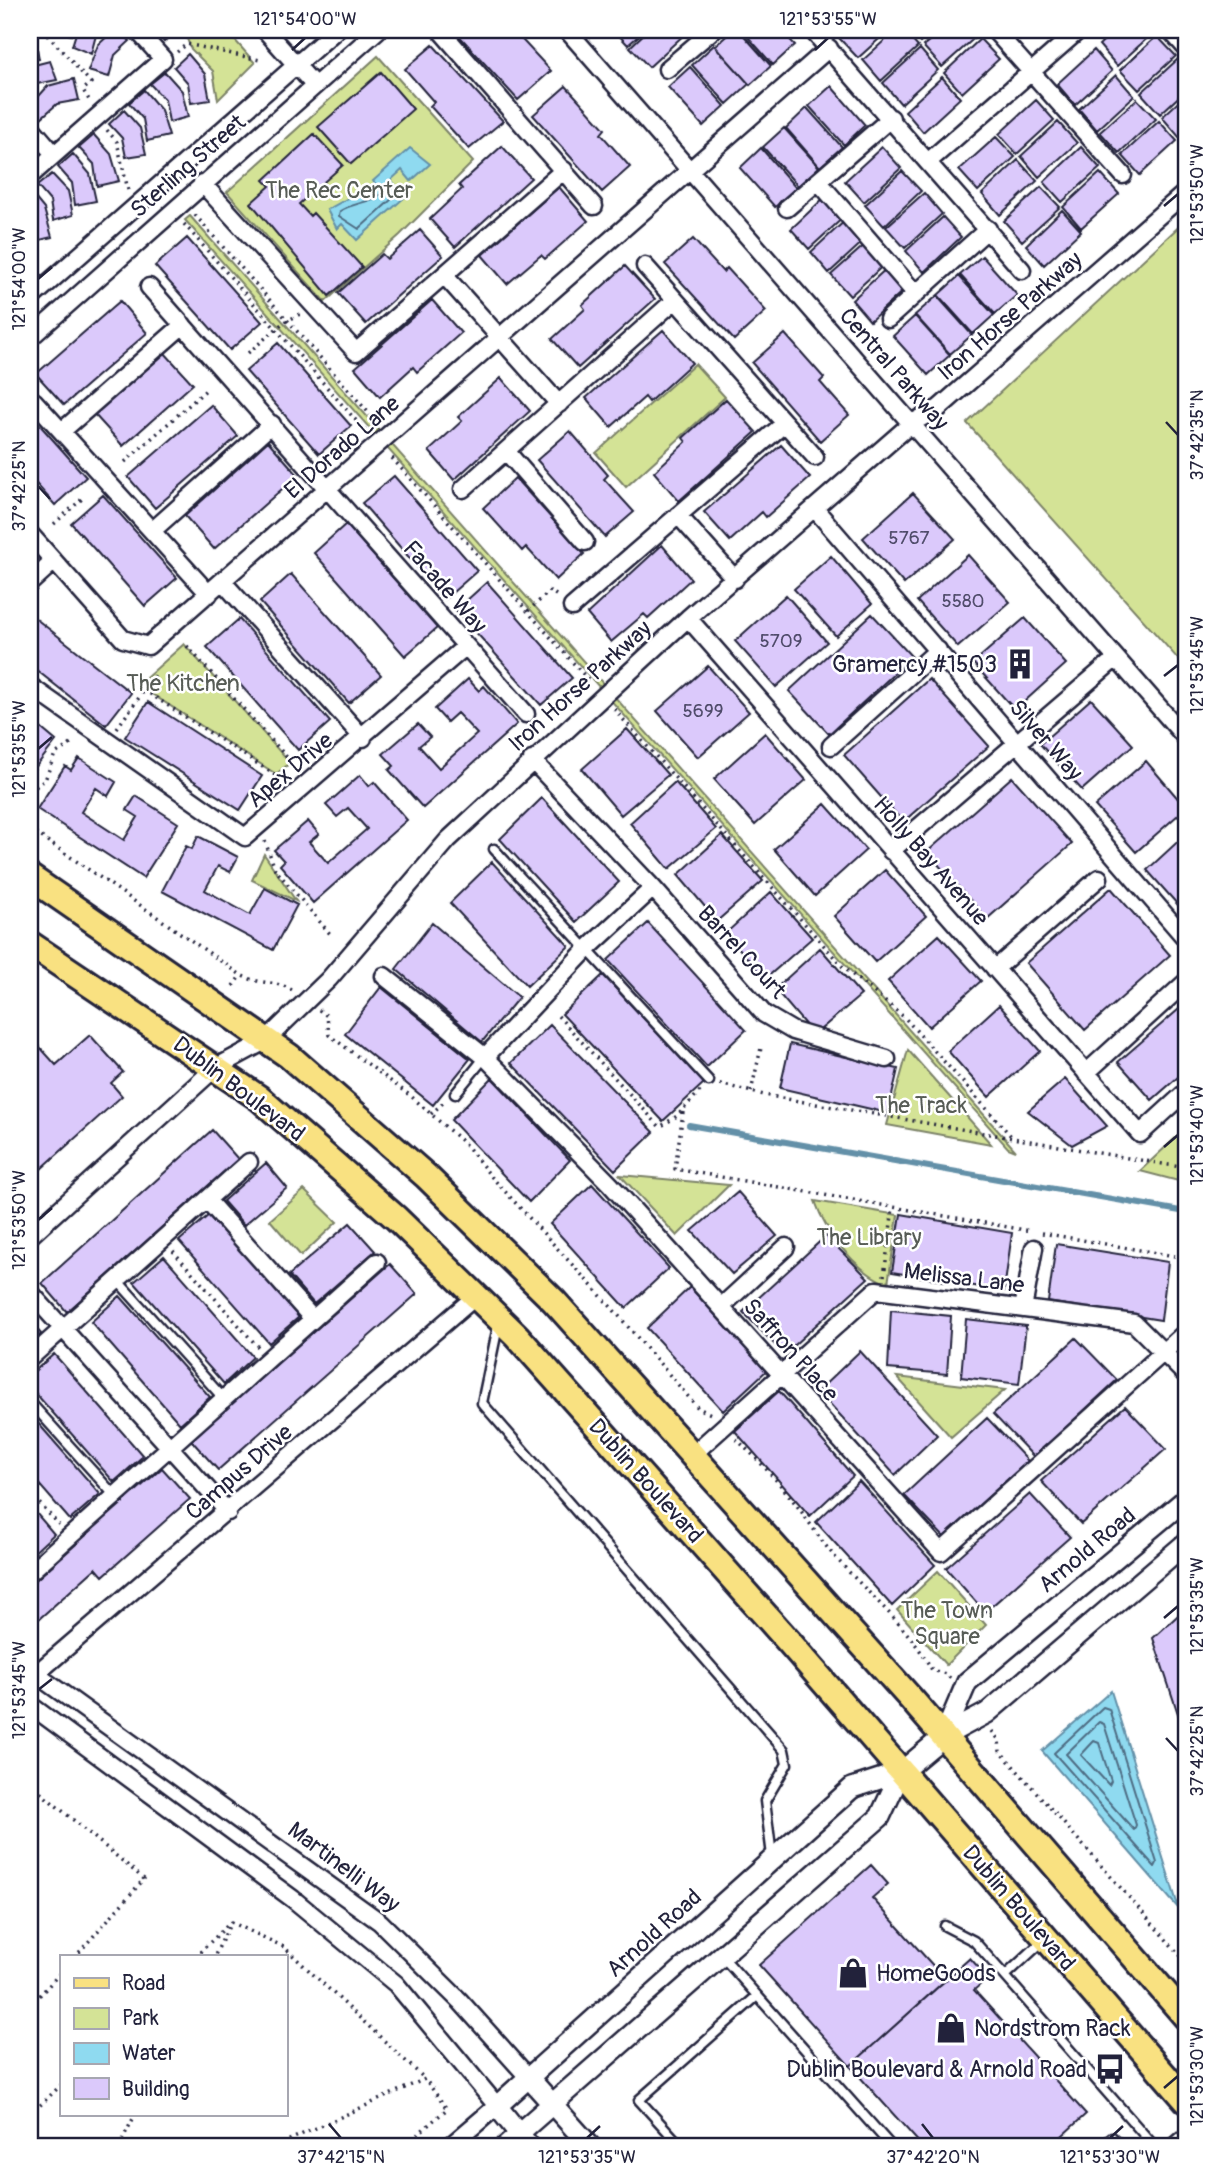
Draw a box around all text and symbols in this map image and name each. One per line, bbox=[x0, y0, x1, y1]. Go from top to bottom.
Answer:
text: 121°54'00"W bbox=[253, 8, 357, 31]
text: 121°53'55"W bbox=[779, 8, 877, 31]
street label: Sterling Street bbox=[124, 108, 252, 224]
text: 121°53'50"W bbox=[1186, 144, 1209, 244]
park label: The Rec Center bbox=[265, 176, 413, 205]
text: 121°54'00"W bbox=[8, 227, 31, 331]
street label: Iron Horse Parkway bbox=[932, 245, 1088, 387]
street label: Central Parkway bbox=[833, 302, 955, 436]
street label: El Dorado Lane bbox=[278, 389, 406, 505]
text: 37°42'35"N bbox=[1186, 390, 1209, 480]
text: 37°42'25"N bbox=[8, 441, 31, 531]
house number: 5767 bbox=[888, 526, 930, 550]
street label: Facade Way bbox=[397, 535, 493, 639]
house number: 5580 bbox=[941, 589, 985, 613]
street label: Iron Horse Parkway bbox=[503, 614, 658, 758]
text: 121°53'45"W bbox=[1186, 616, 1209, 714]
house number: 5709 bbox=[759, 629, 803, 653]
building icon: Gramercy #1503 bbox=[1003, 647, 1037, 681]
place label: Gramercy #1503 bbox=[832, 650, 997, 679]
park label: The Kitchen bbox=[126, 669, 240, 698]
street label: Silver Way bbox=[1003, 693, 1089, 787]
house number: 5699 bbox=[683, 699, 723, 723]
text: 121°53'55"W bbox=[8, 700, 31, 798]
street label: Apex Drive bbox=[241, 725, 339, 814]
street label: Holly Bay Avenue bbox=[867, 790, 995, 932]
street label: Barrel Court bbox=[691, 899, 793, 1005]
street label: Dublin Boulevard bbox=[167, 1030, 311, 1148]
text: 121°53'40"W bbox=[1186, 1085, 1209, 1185]
park label: The Track bbox=[875, 1091, 967, 1120]
text: 121°53'50"W bbox=[8, 1170, 31, 1270]
park label: The Library bbox=[816, 1223, 922, 1252]
street label: Melissa Lane bbox=[902, 1256, 1026, 1300]
street label: Saffron Place bbox=[737, 1292, 845, 1408]
street label: Dublin Boulevard bbox=[582, 1413, 710, 1549]
street label: Campus Drive bbox=[180, 1417, 299, 1526]
street label: Arnold Road bbox=[1032, 1501, 1142, 1599]
text: 121°53'35"W bbox=[1186, 1557, 1209, 1655]
park label: The Town Square bbox=[901, 1596, 993, 1651]
text: 121°53'45"W bbox=[8, 1641, 31, 1739]
text: 37°42'25"N bbox=[1186, 1706, 1209, 1796]
street label: Martinelli Way bbox=[282, 1815, 406, 1919]
street label: Dublin Boulevard bbox=[956, 1839, 1082, 1977]
street label: Arnold Road bbox=[600, 1883, 708, 1983]
legend bbox=[60, 1955, 287, 2116]
shop icon: HomeGoods bbox=[836, 1956, 870, 1990]
place label: HomeGoods bbox=[876, 1959, 996, 1988]
text: Road bbox=[122, 1970, 166, 1997]
text: Park bbox=[122, 2005, 159, 2032]
shop icon: Nordstrom Rack bbox=[934, 2011, 968, 2045]
place label: Nordstrom Rack bbox=[974, 2014, 1131, 2043]
text: 121°53'30"W bbox=[1186, 2026, 1209, 2126]
text: Water bbox=[122, 2040, 176, 2067]
bus stop icon: Dublin Boulevard & Arnold Road bbox=[1093, 2052, 1127, 2086]
place label: Dublin Boulevard & Arnold Road bbox=[786, 2055, 1087, 2084]
text: Building bbox=[122, 2076, 189, 2103]
text: 37°42'15"N bbox=[297, 2146, 385, 2169]
text: 121°53'35"W bbox=[538, 2146, 636, 2169]
text: 37°42'20"N bbox=[886, 2146, 980, 2169]
text: 121°53'30"W bbox=[1060, 2146, 1160, 2169]

